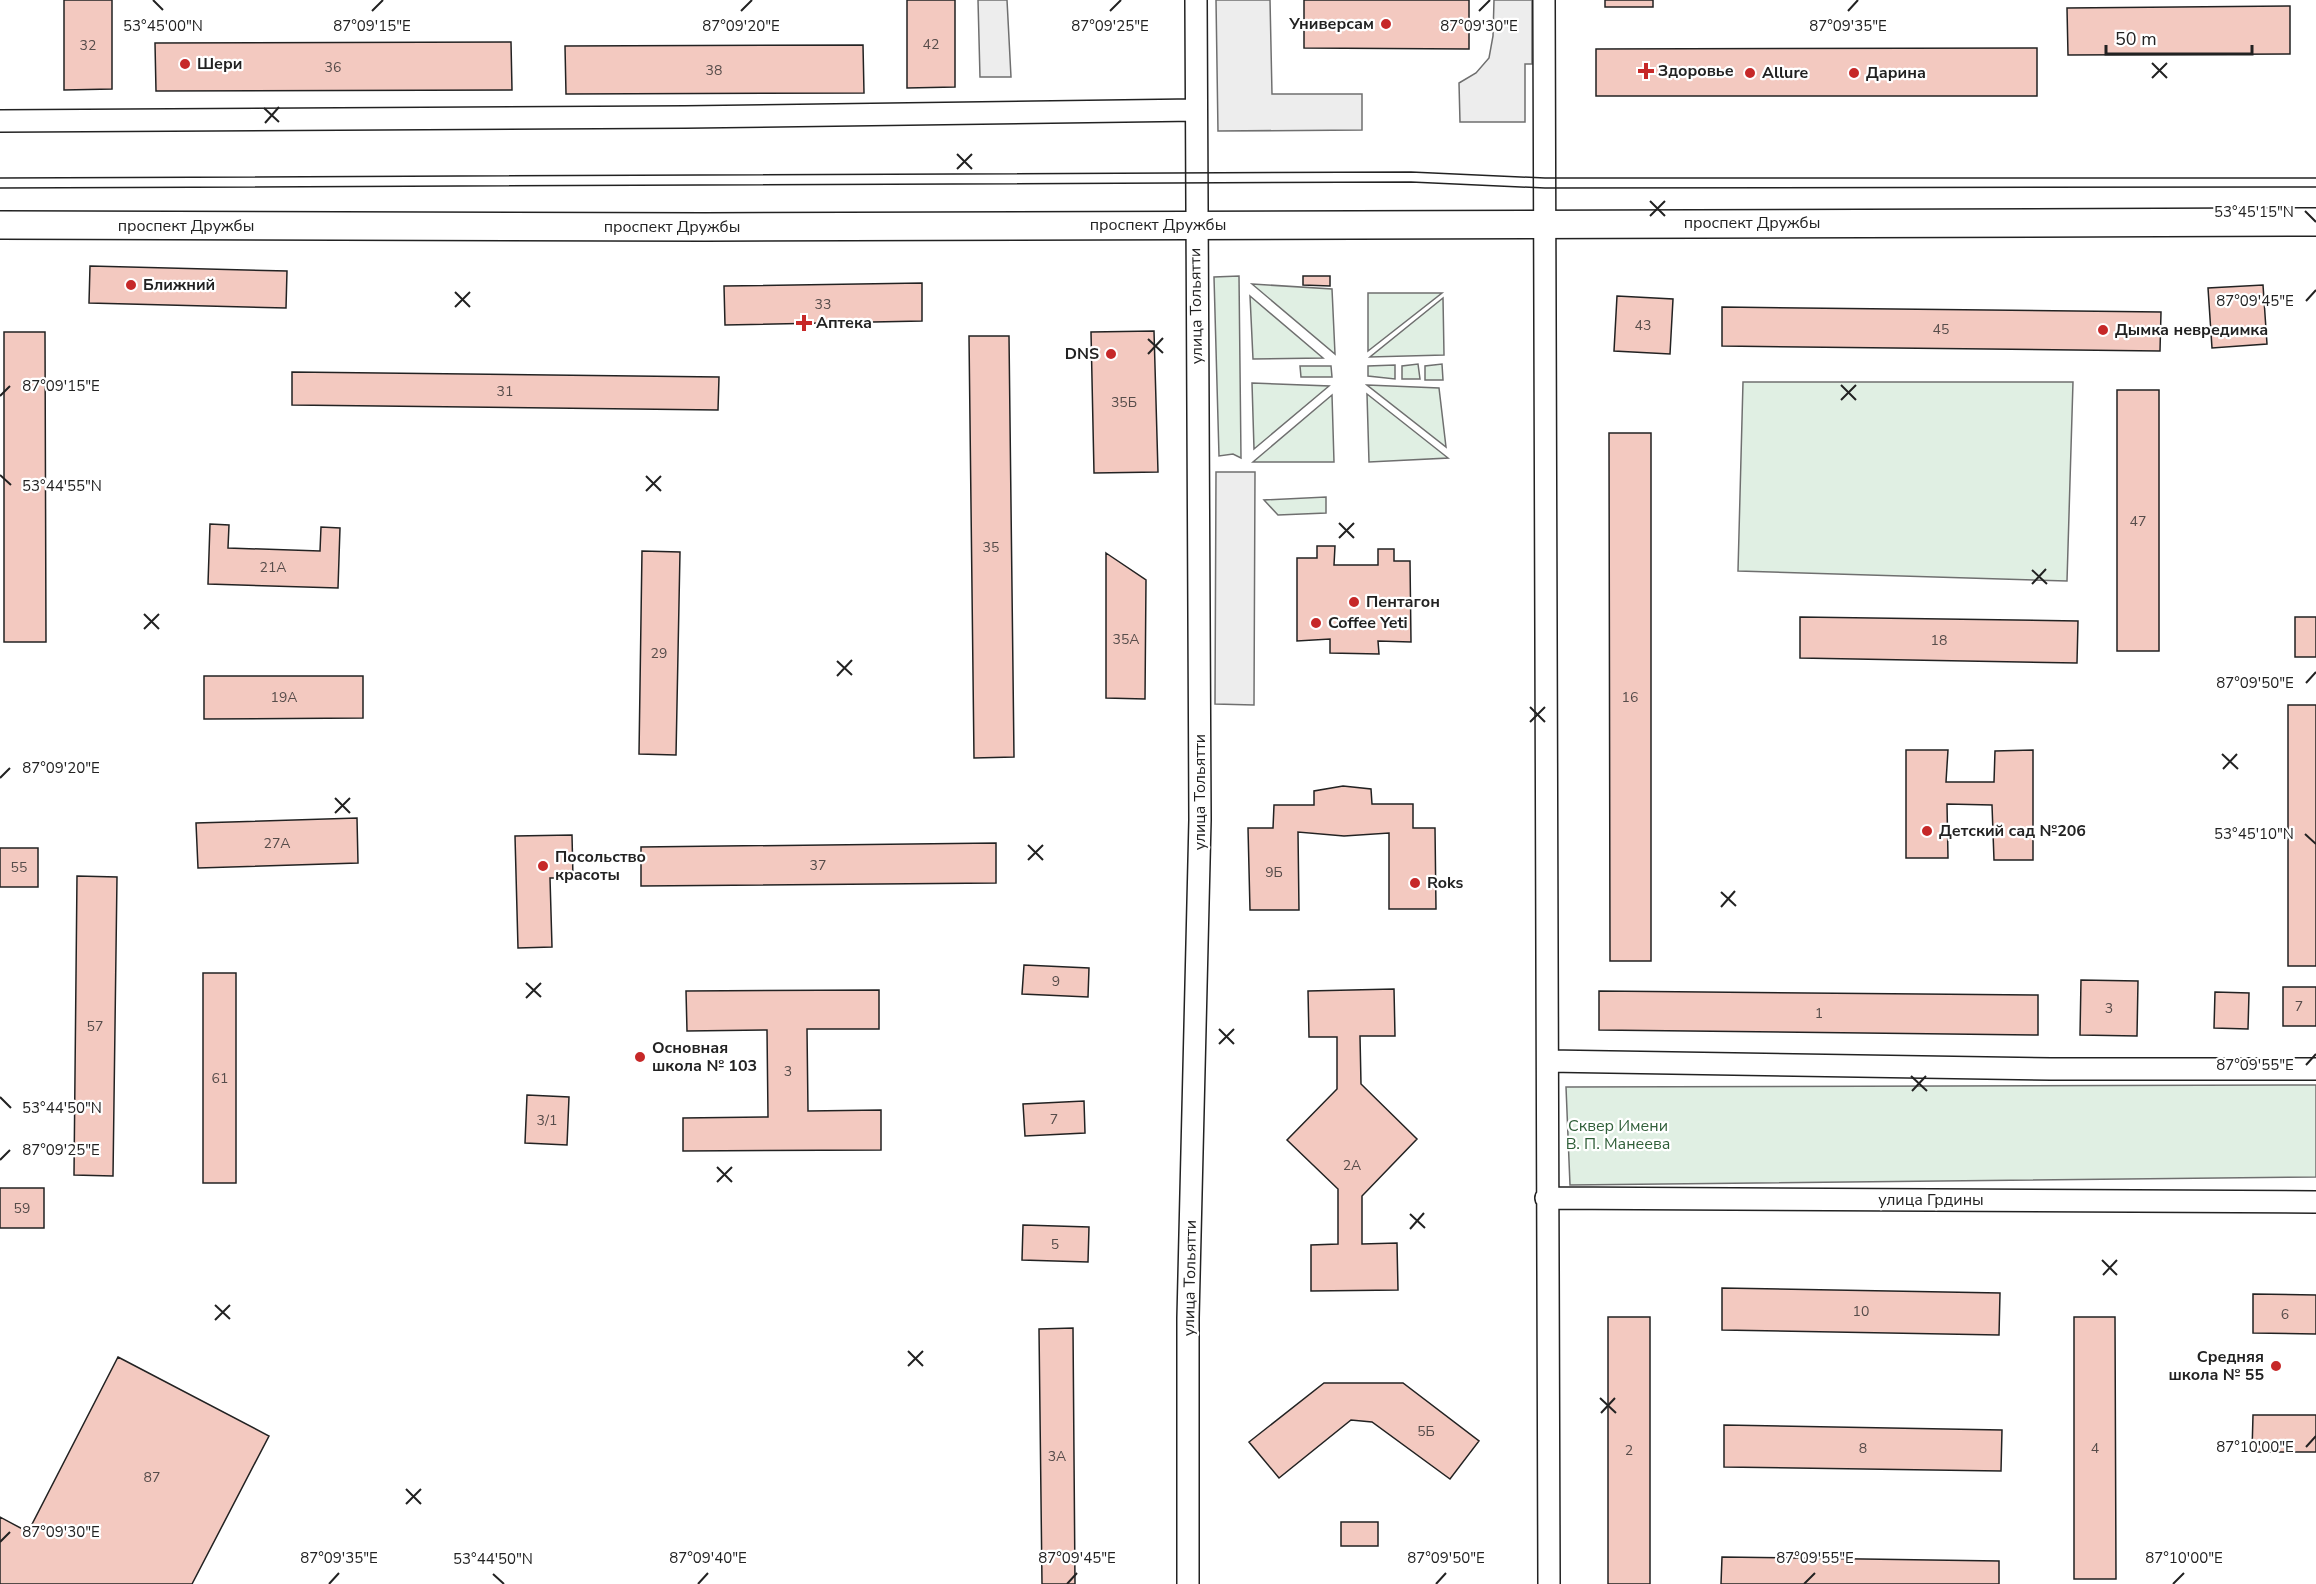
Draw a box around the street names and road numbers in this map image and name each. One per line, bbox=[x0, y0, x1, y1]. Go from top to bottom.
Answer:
street label: проспект Дружбы bbox=[1684, 212, 1820, 234]
street label: проспект Дружбы bbox=[1090, 214, 1226, 236]
street label: проспект Дружбы bbox=[118, 215, 254, 237]
street label: проспект Дружбы bbox=[604, 216, 740, 238]
street label: улица Тольятти bbox=[1184, 248, 1208, 364]
street label: улица Тольятти bbox=[1189, 734, 1211, 850]
street label: улица Грдины bbox=[1878, 1189, 1984, 1211]
street label: улица Тольятти bbox=[1178, 1220, 1202, 1336]

